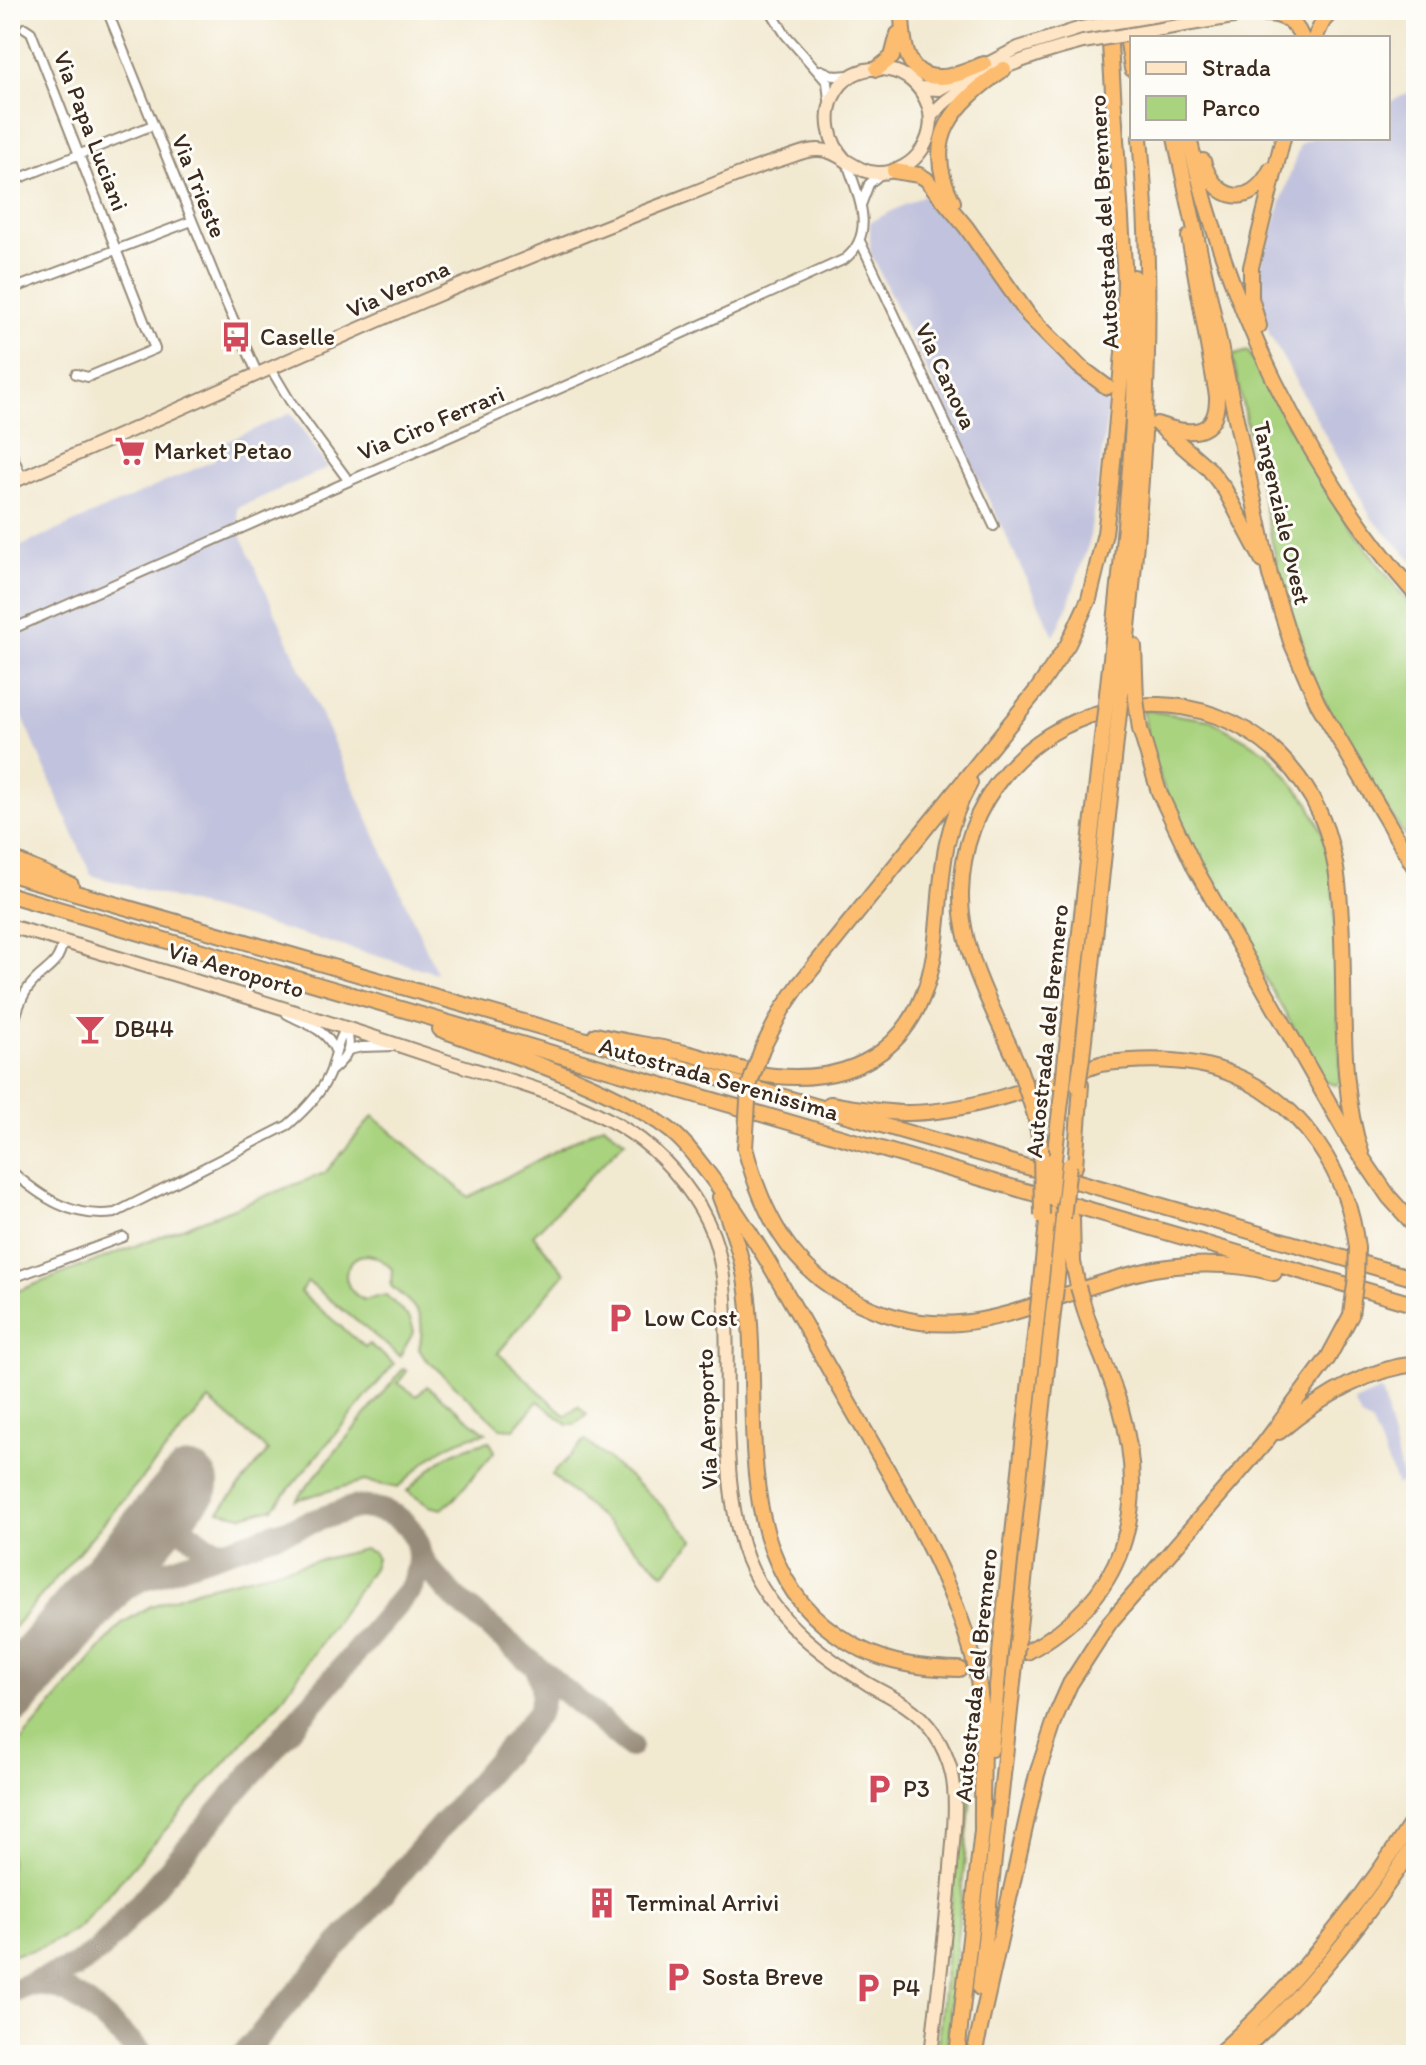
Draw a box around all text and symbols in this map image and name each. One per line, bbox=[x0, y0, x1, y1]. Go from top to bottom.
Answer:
legend bbox=[1130, 36, 1390, 140]
street label: Via Papa Luciani bbox=[48, 47, 135, 215]
text: Strada bbox=[1202, 53, 1271, 82]
text: Parco bbox=[1202, 93, 1260, 122]
street label: Autostrada del Brennero bbox=[1082, 94, 1125, 350]
street label: Via Trieste bbox=[166, 130, 233, 242]
street label: Via Verona bbox=[342, 253, 454, 324]
street label: Via Canova bbox=[909, 318, 984, 434]
bus stop icon: Caselle bbox=[219, 320, 253, 354]
place label: Caselle bbox=[260, 322, 335, 351]
street label: Via Ciro Ferrari bbox=[353, 379, 509, 466]
street label: Tangenziale Ovest bbox=[1247, 418, 1318, 607]
supermarket icon: Market Petao bbox=[113, 434, 147, 468]
place label: Market Petao bbox=[154, 436, 292, 465]
street label: Autostrada del Brennero bbox=[1019, 903, 1074, 1159]
street label: Via Aeroporto bbox=[164, 935, 308, 1004]
bar icon: DB44 bbox=[73, 1012, 107, 1046]
place label: DB44 bbox=[114, 1014, 174, 1043]
street label: Autostrada Serenissima bbox=[596, 1030, 843, 1127]
parking icon: Low Cost bbox=[603, 1301, 637, 1335]
place label: Low Cost bbox=[644, 1303, 737, 1332]
street label: Via Aeroporto bbox=[690, 1348, 723, 1490]
street label: Autostrada del Brennero bbox=[948, 1547, 1003, 1803]
parking icon: P3 bbox=[862, 1772, 896, 1806]
place label: P3 bbox=[903, 1774, 930, 1803]
building icon: Terminal Arrivi bbox=[585, 1886, 619, 1920]
place label: Terminal Arrivi bbox=[626, 1888, 779, 1917]
parking icon: Sosta Breve bbox=[661, 1960, 695, 1994]
place label: Sosta Breve bbox=[702, 1962, 823, 1991]
parking icon: P4 bbox=[851, 1971, 885, 2005]
place label: P4 bbox=[892, 1973, 920, 2002]

